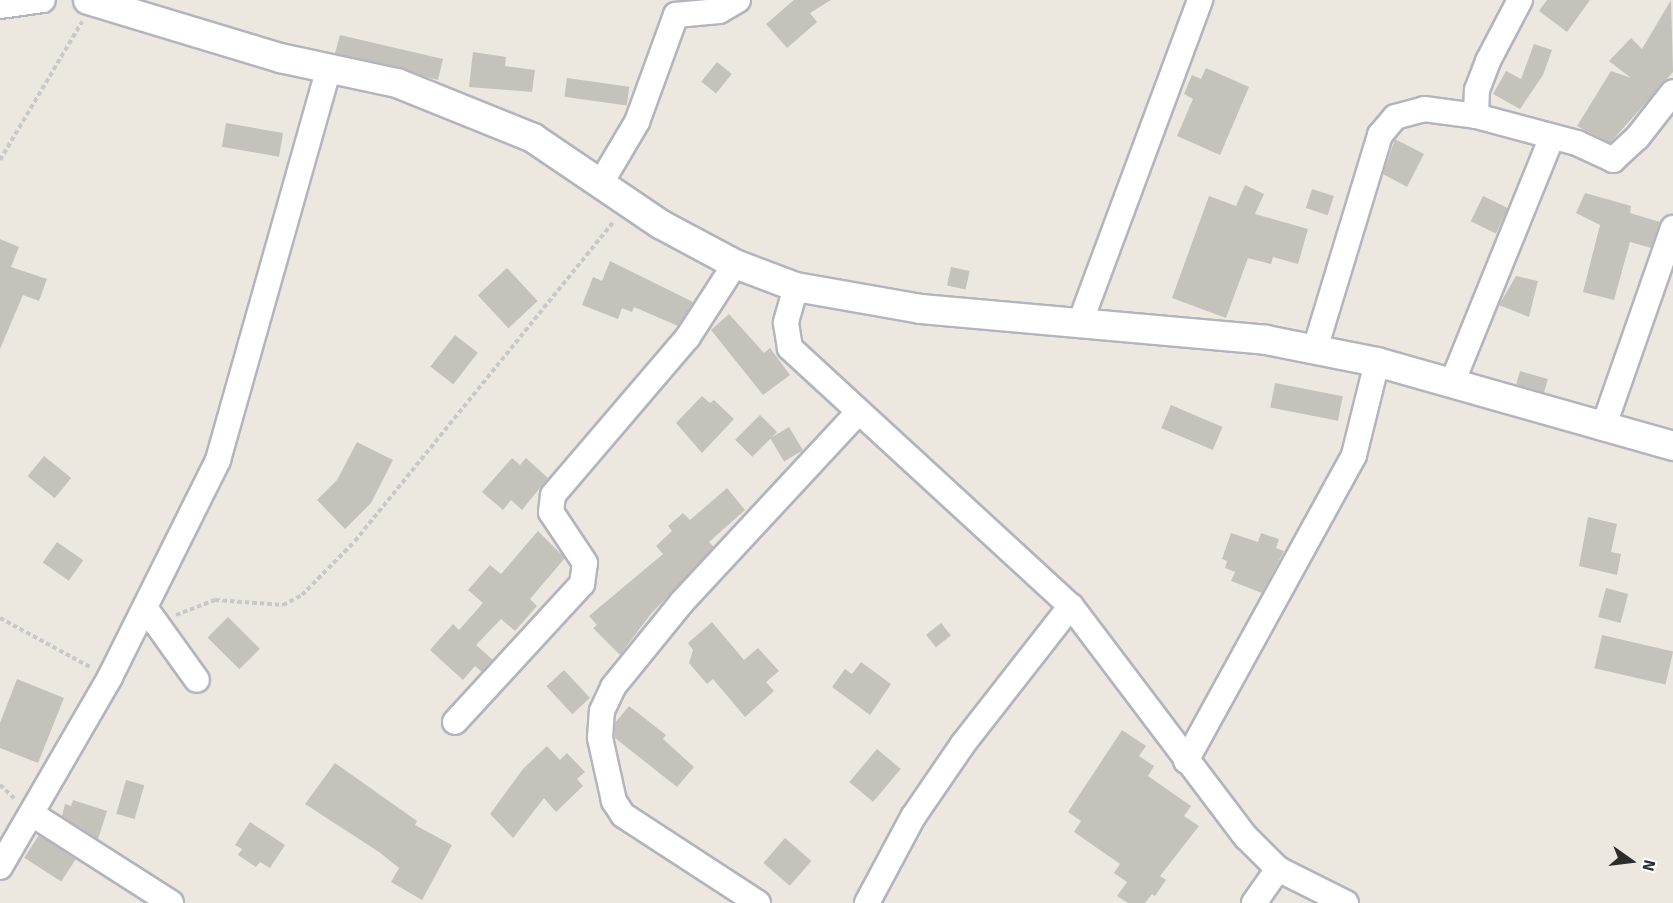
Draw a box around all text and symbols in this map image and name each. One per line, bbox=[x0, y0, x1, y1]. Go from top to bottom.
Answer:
north arrow bbox=[1601, 831, 1661, 891]
text: N bbox=[1637, 858, 1660, 873]

